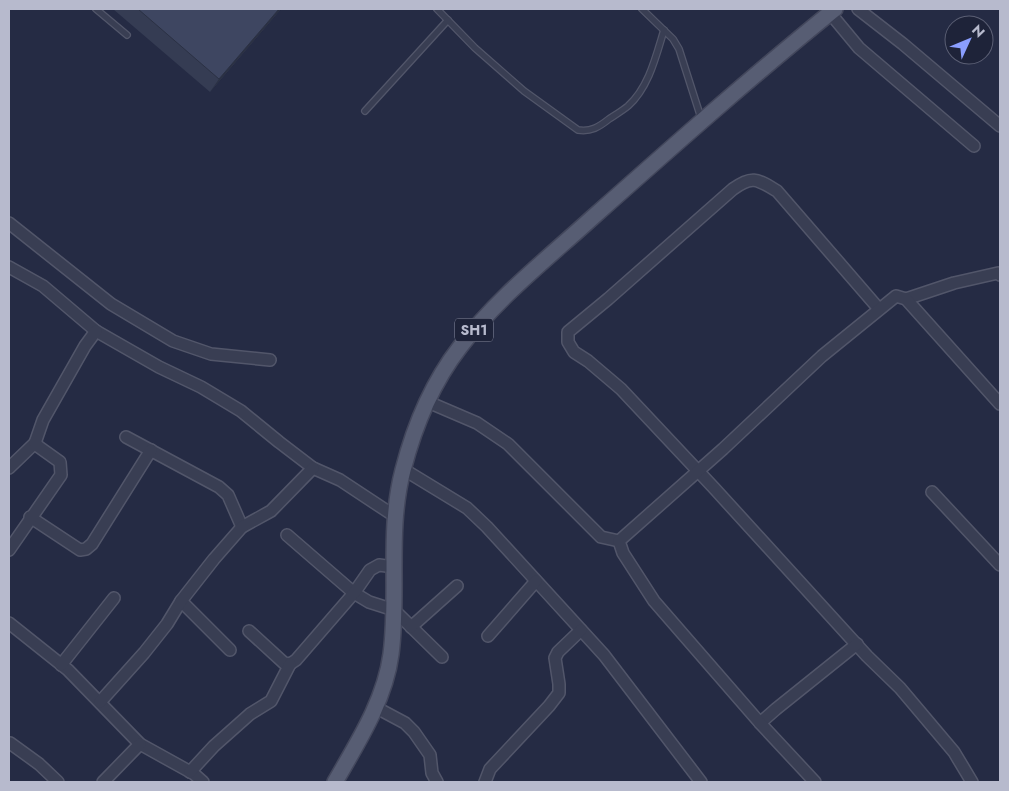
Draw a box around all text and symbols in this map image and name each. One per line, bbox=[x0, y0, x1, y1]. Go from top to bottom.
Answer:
north arrow bbox=[944, 15, 994, 65]
text: N bbox=[967, 20, 989, 42]
road number: SH1 bbox=[455, 318, 493, 342]

